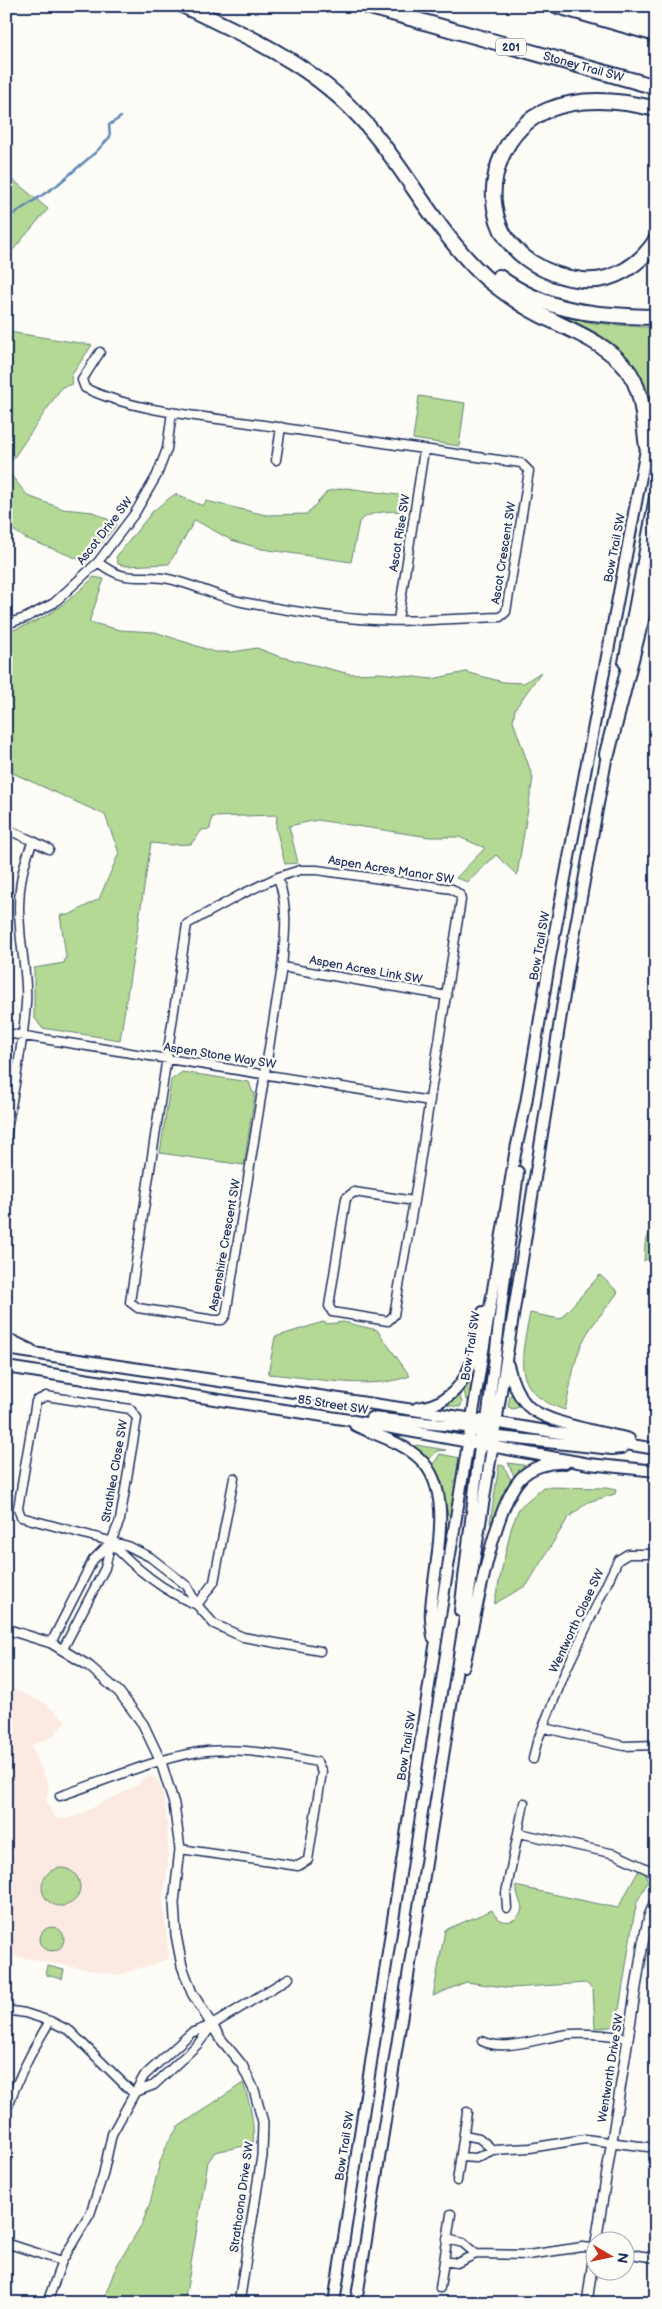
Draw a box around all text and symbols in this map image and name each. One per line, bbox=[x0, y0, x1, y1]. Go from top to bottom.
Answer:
road number: 201 bbox=[496, 38, 526, 56]
street label: Stoney Trail SW bbox=[542, 48, 626, 85]
street label: Ascot Rise SW bbox=[386, 493, 414, 573]
street label: Ascot Drive SW bbox=[74, 494, 136, 568]
street label: Ascot Crescent SW bbox=[488, 501, 520, 605]
street label: Bow Trail SW bbox=[601, 512, 629, 584]
street label: Aspen Acres Manor SW bbox=[327, 853, 455, 887]
street label: Bow Trail SW bbox=[527, 910, 553, 982]
street label: Aspen Acres Link SW bbox=[308, 953, 424, 987]
street label: Aspen Stone Way SW bbox=[163, 1040, 277, 1072]
street label: Aspenshire Crescent SW bbox=[206, 1177, 244, 1312]
street label: Bow Trail SW bbox=[458, 1310, 484, 1382]
street label: 85 Street SW bbox=[297, 1392, 369, 1418]
street label: Strathlea Close SW bbox=[99, 1418, 131, 1524]
street label: Wentworth Close SW bbox=[546, 1567, 608, 1675]
street label: Bow Trail SW bbox=[394, 1710, 420, 1782]
street label: Wentworth Drive SW bbox=[595, 2012, 627, 2124]
street label: Bow Trail SW bbox=[332, 2110, 358, 2182]
street label: Strathcona Drive SW bbox=[227, 2141, 257, 2253]
north arrow bbox=[584, 2232, 634, 2282]
text: N bbox=[613, 2251, 632, 2264]

